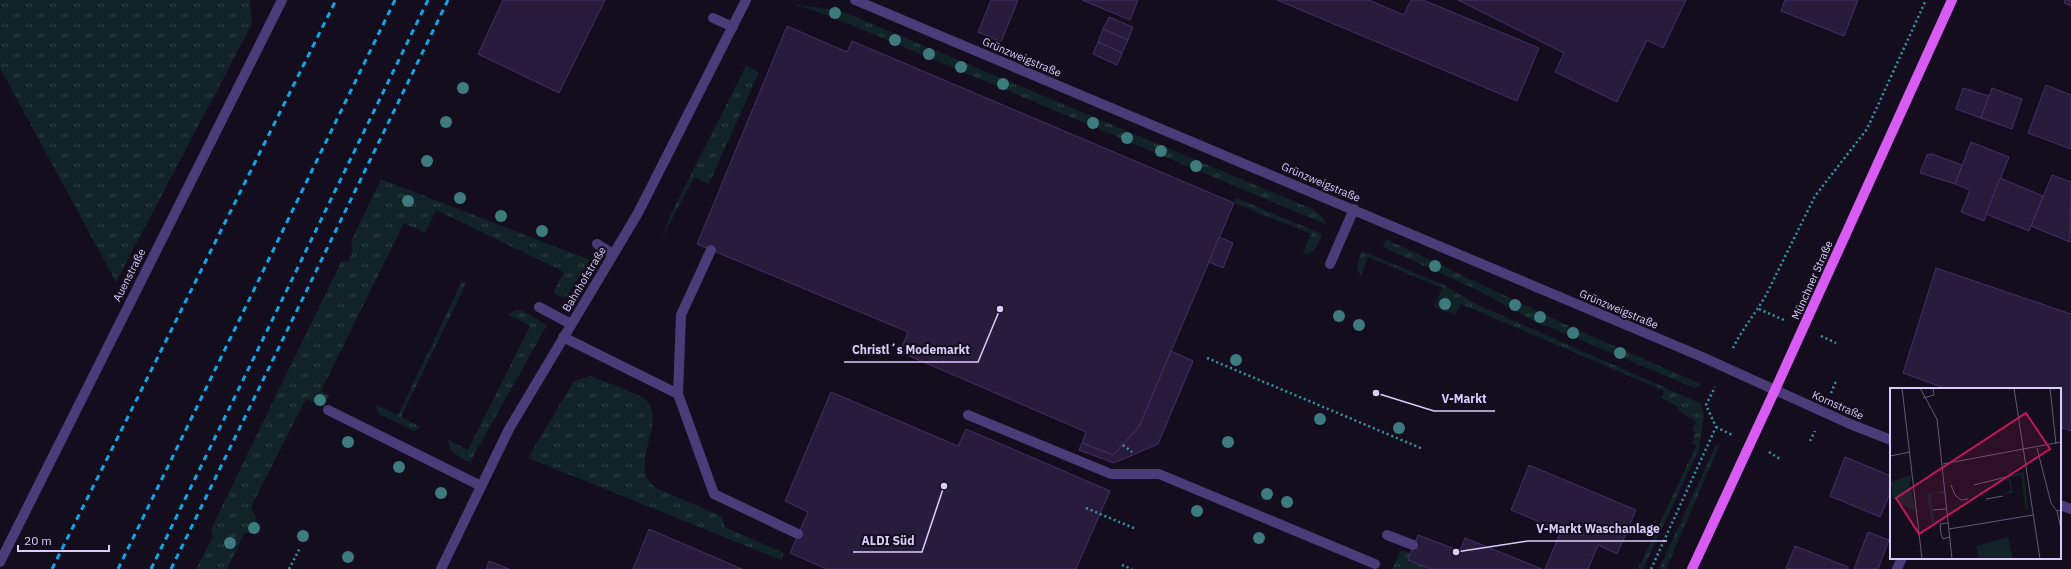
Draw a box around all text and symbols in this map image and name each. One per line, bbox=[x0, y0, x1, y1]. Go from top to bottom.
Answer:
street label: Grünzweigstraße bbox=[980, 34, 1064, 80]
street label: Grünzweigstraße bbox=[1279, 159, 1363, 205]
street label: Münchner Straße bbox=[1788, 238, 1836, 322]
street label: Bahnhofstraße bbox=[559, 244, 609, 314]
street label: Auenstraße bbox=[110, 246, 148, 304]
street label: Grünzweigstraße bbox=[1577, 286, 1661, 332]
callout: Christl´s Modemarkt bbox=[844, 338, 978, 362]
text: Christl´s Modemarkt bbox=[852, 342, 970, 357]
callout: V-Markt bbox=[1434, 387, 1495, 411]
street label: Kornstraße bbox=[1810, 387, 1866, 423]
inset map bbox=[1890, 388, 2061, 559]
text: V-Markt bbox=[1441, 391, 1487, 406]
callout: V-Markt Waschanlage bbox=[1528, 517, 1667, 541]
text: V-Markt Waschanlage bbox=[1536, 521, 1660, 536]
scale bar bbox=[18, 527, 109, 553]
callout: ALDI Süd bbox=[853, 528, 922, 552]
text: 20 m bbox=[24, 533, 52, 548]
text: ALDI Süd bbox=[862, 533, 914, 548]

